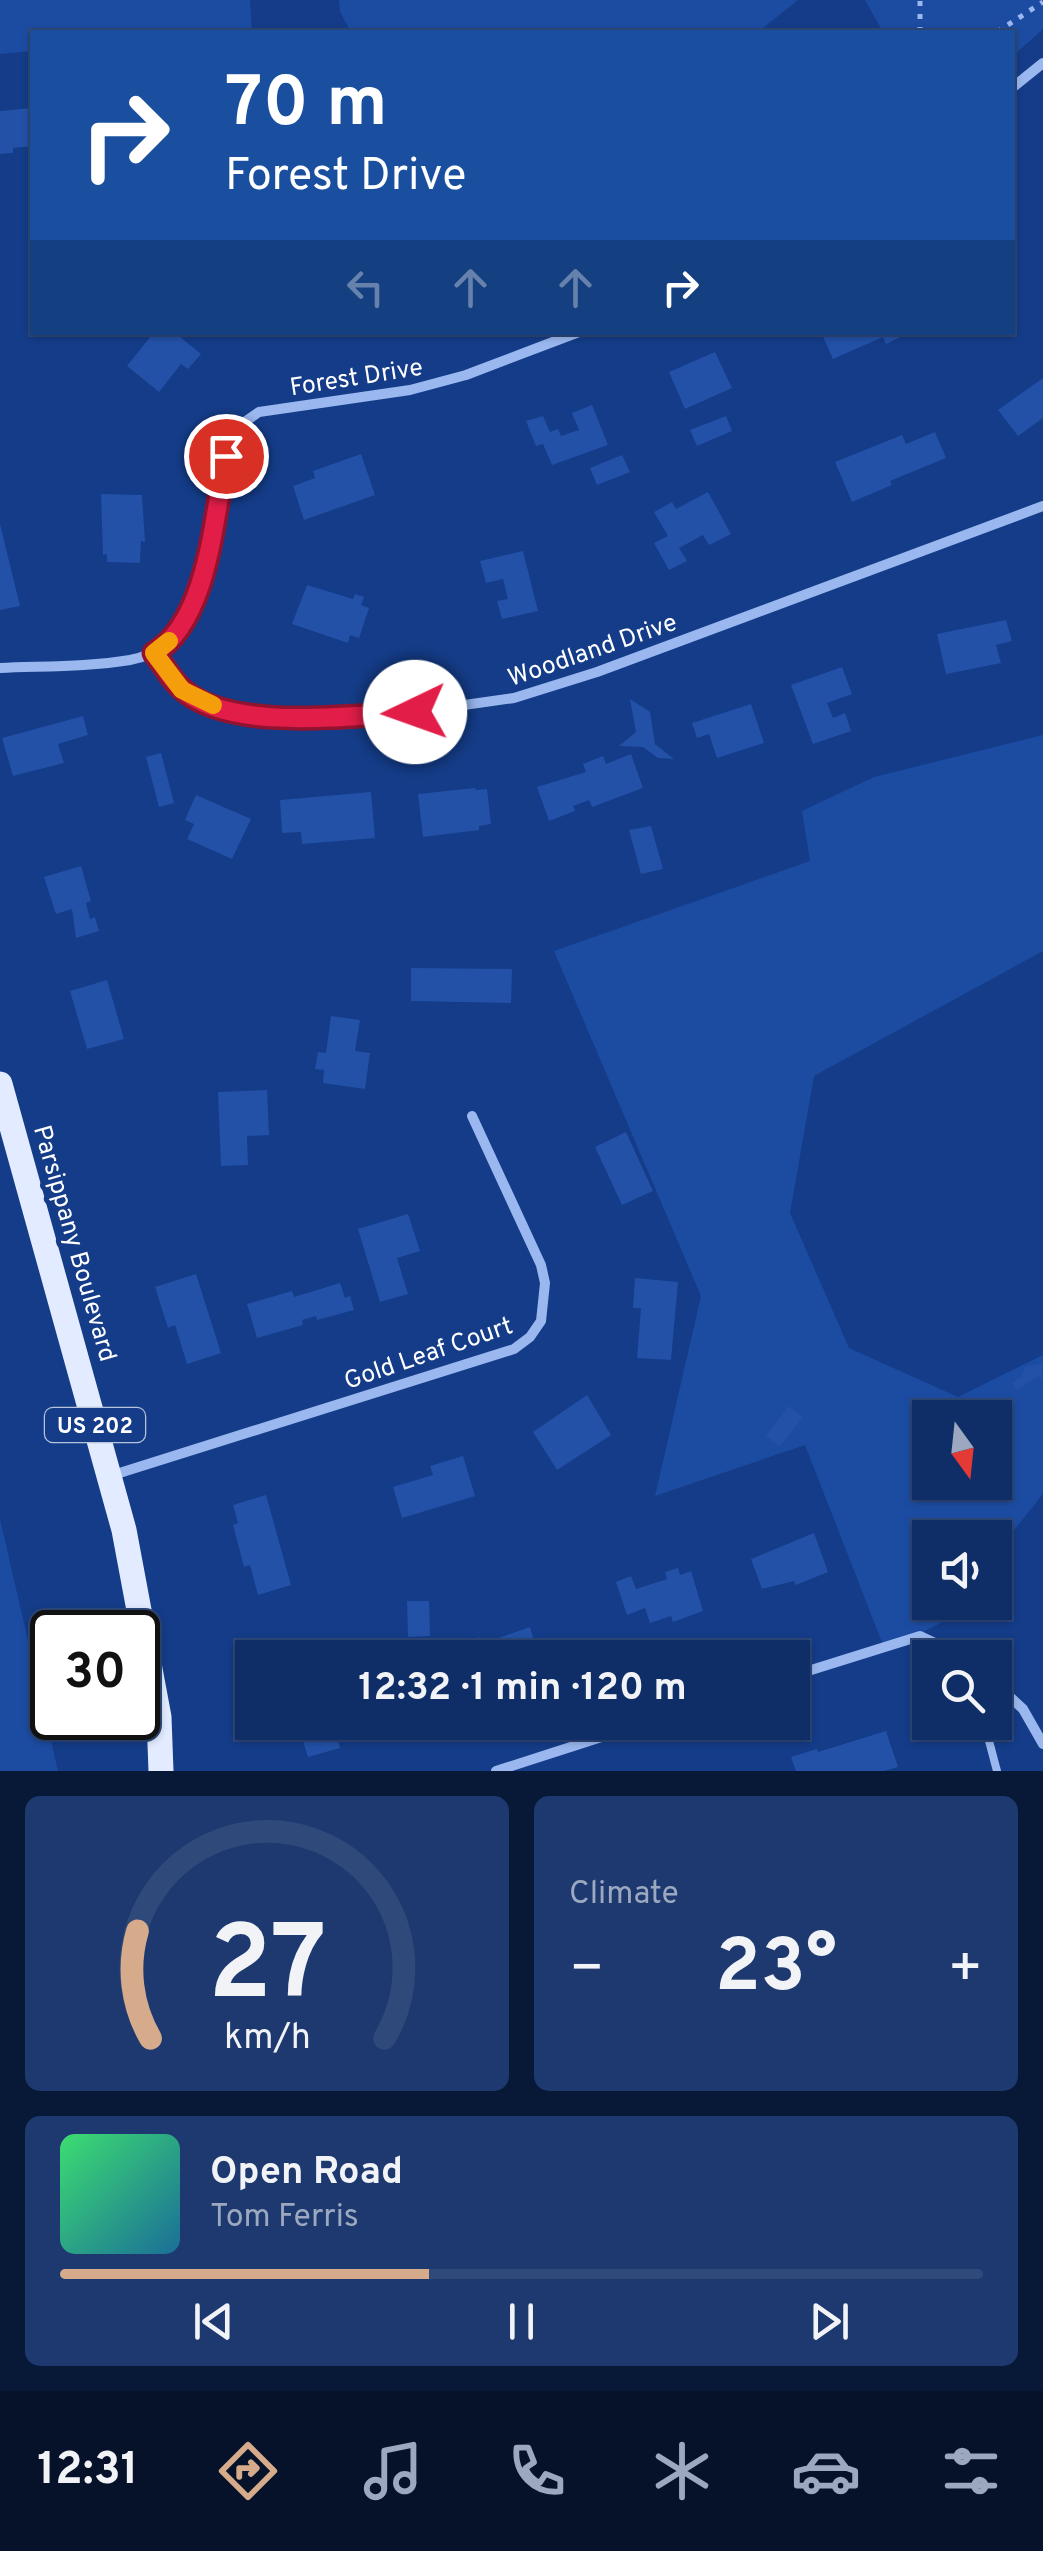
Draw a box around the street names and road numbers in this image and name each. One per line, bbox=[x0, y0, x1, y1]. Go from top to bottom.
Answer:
street label: Forest Drive bbox=[288, 353, 425, 405]
street label: Woodland Drive bbox=[504, 608, 682, 696]
street label: Parsippany Boulevard bbox=[24, 1122, 122, 1366]
street label: Gold Leaf Court bbox=[340, 1311, 518, 1399]
road number: US 202 bbox=[45, 1408, 145, 1442]

